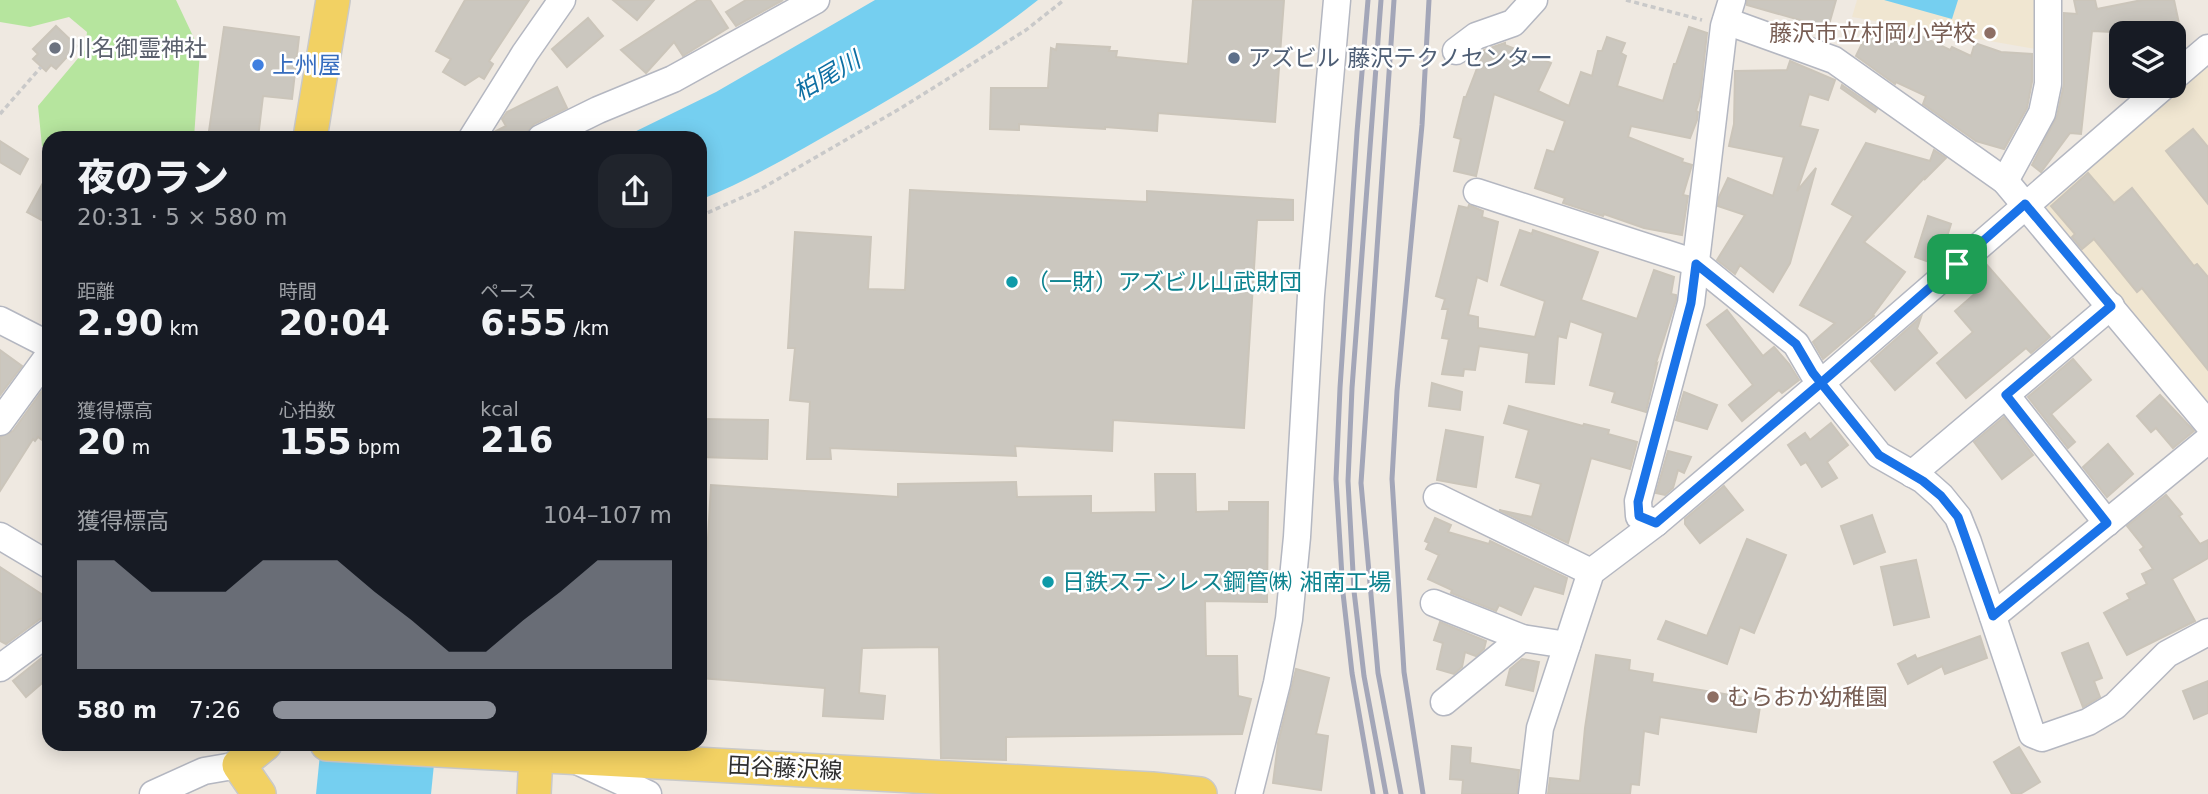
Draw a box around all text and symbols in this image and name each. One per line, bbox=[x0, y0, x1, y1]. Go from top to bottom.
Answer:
place label: 藤沢市立村岡小学校 bbox=[1769, 20, 1976, 46]
map controls bbox=[2109, 21, 2186, 98]
button: layers bbox=[2109, 21, 2186, 98]
marker: 藤沢市立村岡小学校 bbox=[1982, 25, 1998, 41]
place label: 川名御霊神社 bbox=[69, 35, 207, 61]
marker: 川名御霊神社 bbox=[47, 40, 63, 56]
water label: 柏尾川 bbox=[789, 44, 868, 106]
place label: アズビル 藤沢テクノセンター bbox=[1248, 45, 1553, 71]
marker: アズビル 藤沢テクノセンター bbox=[1226, 50, 1242, 66]
place label: 上州屋 bbox=[272, 52, 341, 78]
marker: 上州屋 bbox=[250, 57, 266, 73]
button: share bbox=[598, 154, 672, 228]
text: 夜のラン bbox=[77, 156, 229, 200]
text: 20:31 · 5 × 580 m bbox=[77, 204, 287, 230]
pin bbox=[1927, 234, 1987, 294]
icon: arrive bbox=[1938, 245, 1976, 283]
place label: （一財）アズビル山武財団 bbox=[1026, 269, 1302, 295]
marker: （一財）アズビル山武財団 bbox=[1004, 274, 1020, 290]
text: 距離 bbox=[77, 280, 115, 302]
text: 時間 bbox=[279, 280, 317, 302]
text: ペース bbox=[480, 280, 536, 302]
text: 2.90 bbox=[77, 303, 163, 343]
text: 20:04 bbox=[279, 303, 390, 343]
text: 6:55 bbox=[480, 303, 567, 343]
text: km bbox=[163, 317, 199, 339]
text: /km bbox=[567, 317, 609, 339]
text: kcal bbox=[480, 398, 519, 420]
text: 獲得標高 bbox=[77, 399, 153, 421]
text: 心拍数 bbox=[279, 399, 336, 421]
text: 216 bbox=[480, 420, 553, 460]
text: 20 bbox=[77, 422, 126, 462]
text: 155 bbox=[279, 422, 352, 462]
text: m bbox=[126, 436, 150, 458]
text: bpm bbox=[352, 436, 400, 458]
text: 104–107 m bbox=[543, 502, 672, 528]
text: 獲得標高 bbox=[77, 508, 169, 534]
place label: 日鉄ステンレス鋼管㈱ 湘南工場 bbox=[1062, 569, 1391, 595]
marker: 日鉄ステンレス鋼管㈱ 湘南工場 bbox=[1040, 574, 1056, 590]
place label: むらおか幼稚園 bbox=[1727, 684, 1888, 710]
marker: むらおか幼稚園 bbox=[1705, 689, 1721, 705]
text: 580 m bbox=[77, 697, 157, 723]
text: 7:26 bbox=[189, 697, 241, 723]
street label: 田谷藤沢線 bbox=[727, 752, 843, 784]

